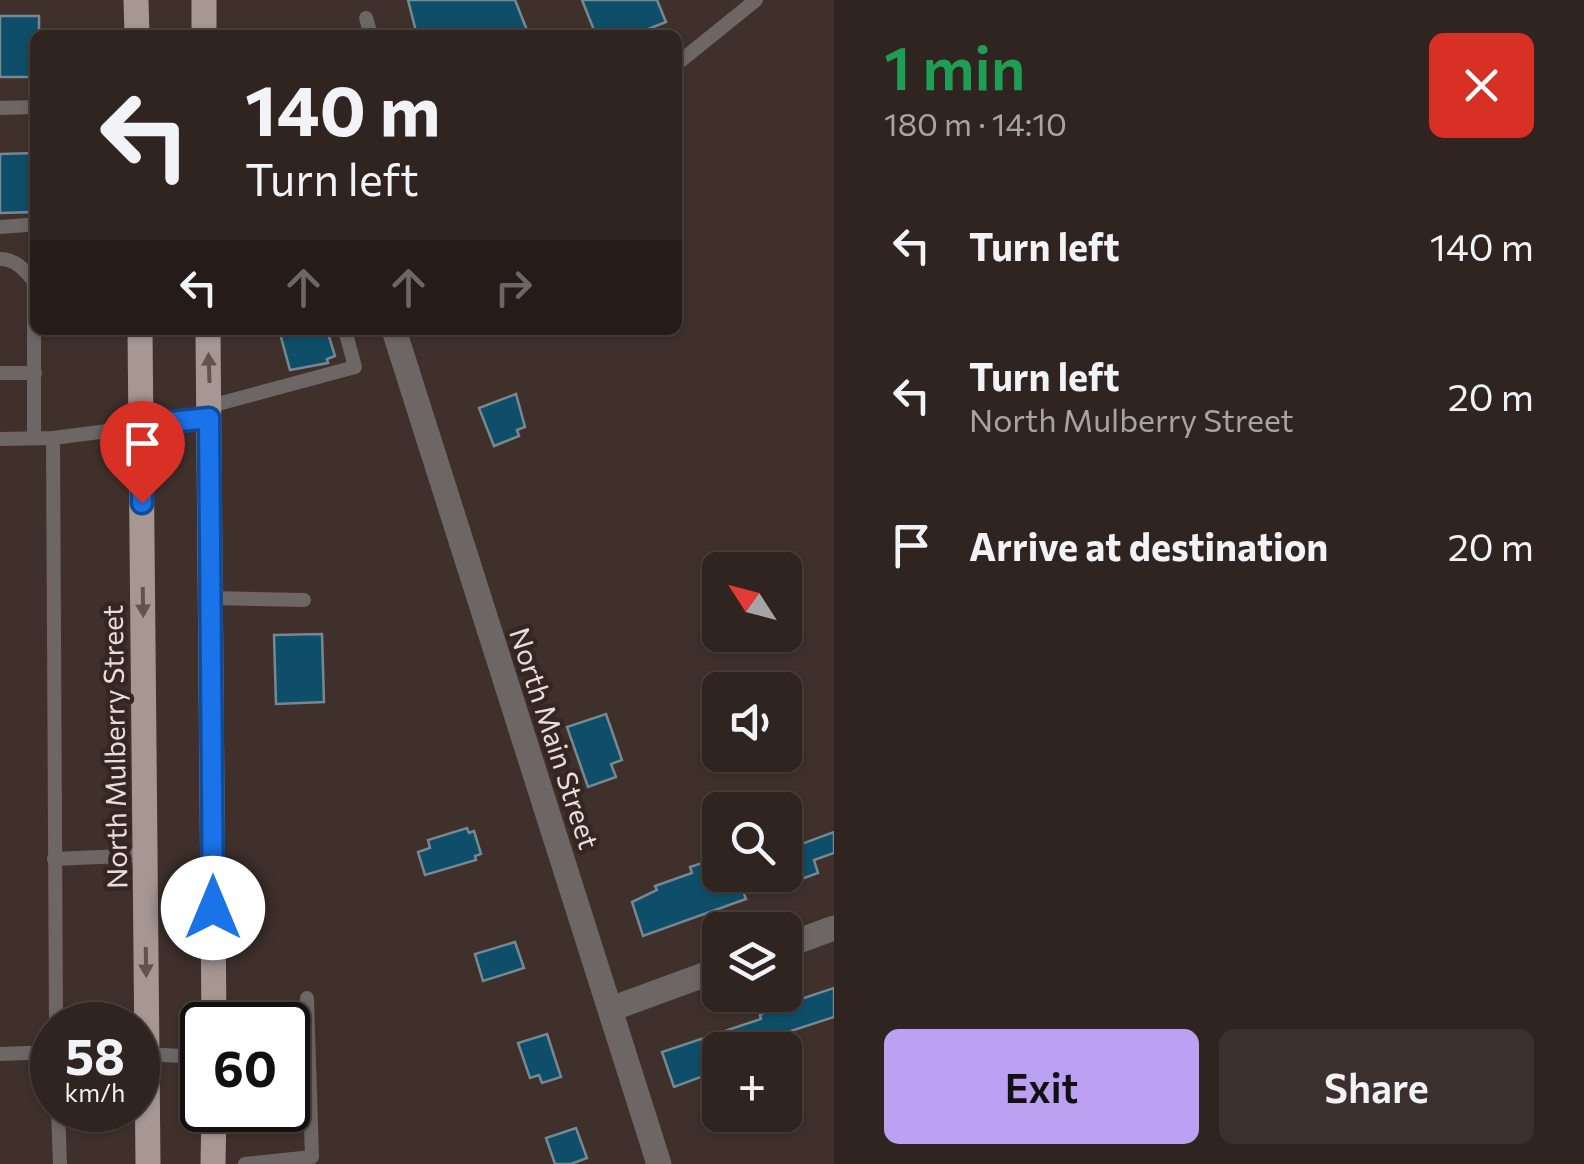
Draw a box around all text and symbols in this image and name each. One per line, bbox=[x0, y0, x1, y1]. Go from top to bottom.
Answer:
text: 1 min bbox=[884, 29, 1025, 102]
button: close bbox=[1429, 33, 1534, 138]
text: 140 m bbox=[245, 65, 441, 150]
icon: left bbox=[80, 70, 210, 200]
text: 180 m · 14:10 bbox=[884, 103, 1067, 143]
text: Turn left bbox=[245, 150, 419, 205]
icon: left bbox=[884, 218, 939, 273]
text: Turn left bbox=[969, 222, 1120, 269]
text: 140 m bbox=[1430, 222, 1534, 269]
icon: left bbox=[171, 260, 226, 315]
icon: ahead bbox=[276, 260, 331, 315]
icon: ahead bbox=[381, 260, 436, 315]
icon: right bbox=[486, 260, 541, 315]
one-way arrow bbox=[200, 351, 216, 383]
text: Turn left bbox=[969, 352, 1120, 399]
icon: left bbox=[884, 368, 939, 423]
text: 20 m bbox=[1448, 372, 1534, 419]
text: North Mulberry Street bbox=[969, 399, 1294, 439]
pin bbox=[100, 401, 185, 504]
icon: arrive bbox=[115, 416, 170, 471]
icon: arrive bbox=[884, 518, 939, 573]
text: Arrive at destination bbox=[969, 522, 1328, 569]
text: 20 m bbox=[1448, 522, 1534, 569]
north arrow bbox=[702, 552, 802, 652]
map controls bbox=[702, 552, 802, 1132]
one-way arrow bbox=[135, 587, 151, 619]
street label: North Mulberry Street bbox=[95, 605, 133, 889]
street label: North Main Street bbox=[503, 623, 607, 853]
button: sound bbox=[702, 672, 802, 772]
button: search bbox=[702, 792, 802, 892]
position arrow bbox=[161, 856, 265, 960]
button: layers bbox=[702, 912, 802, 1012]
one-way arrow bbox=[138, 947, 154, 979]
speed limit sign: 60 bbox=[180, 1002, 310, 1132]
text: 58 bbox=[65, 1024, 125, 1085]
button: Exit bbox=[884, 1029, 1199, 1144]
button: Share bbox=[1219, 1029, 1534, 1144]
button: + bbox=[702, 1032, 802, 1132]
text: km/h bbox=[65, 1077, 125, 1107]

